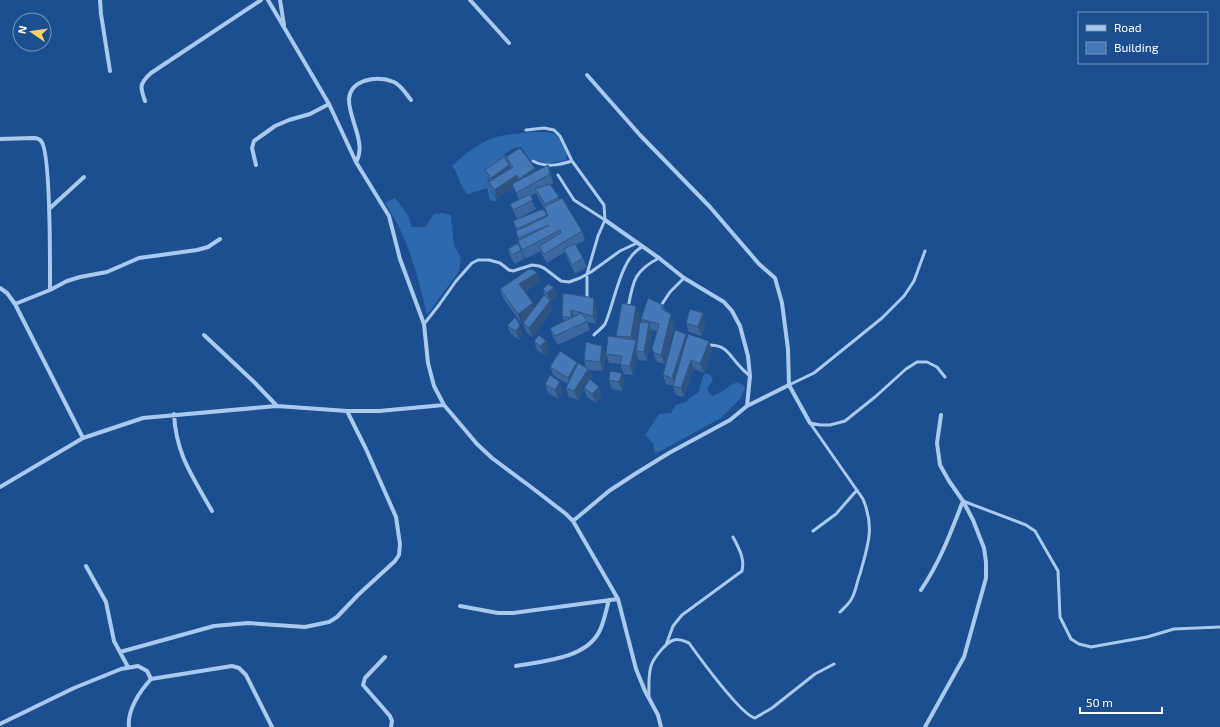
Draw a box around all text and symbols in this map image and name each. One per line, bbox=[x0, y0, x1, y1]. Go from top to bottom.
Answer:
north arrow bbox=[12, 12, 52, 52]
legend bbox=[1078, 12, 1208, 64]
text: Road bbox=[1114, 20, 1142, 34]
text: N bbox=[15, 24, 29, 35]
text: Building bbox=[1114, 40, 1159, 54]
scale bar bbox=[1080, 689, 1162, 715]
text: 50 m bbox=[1086, 695, 1113, 709]

